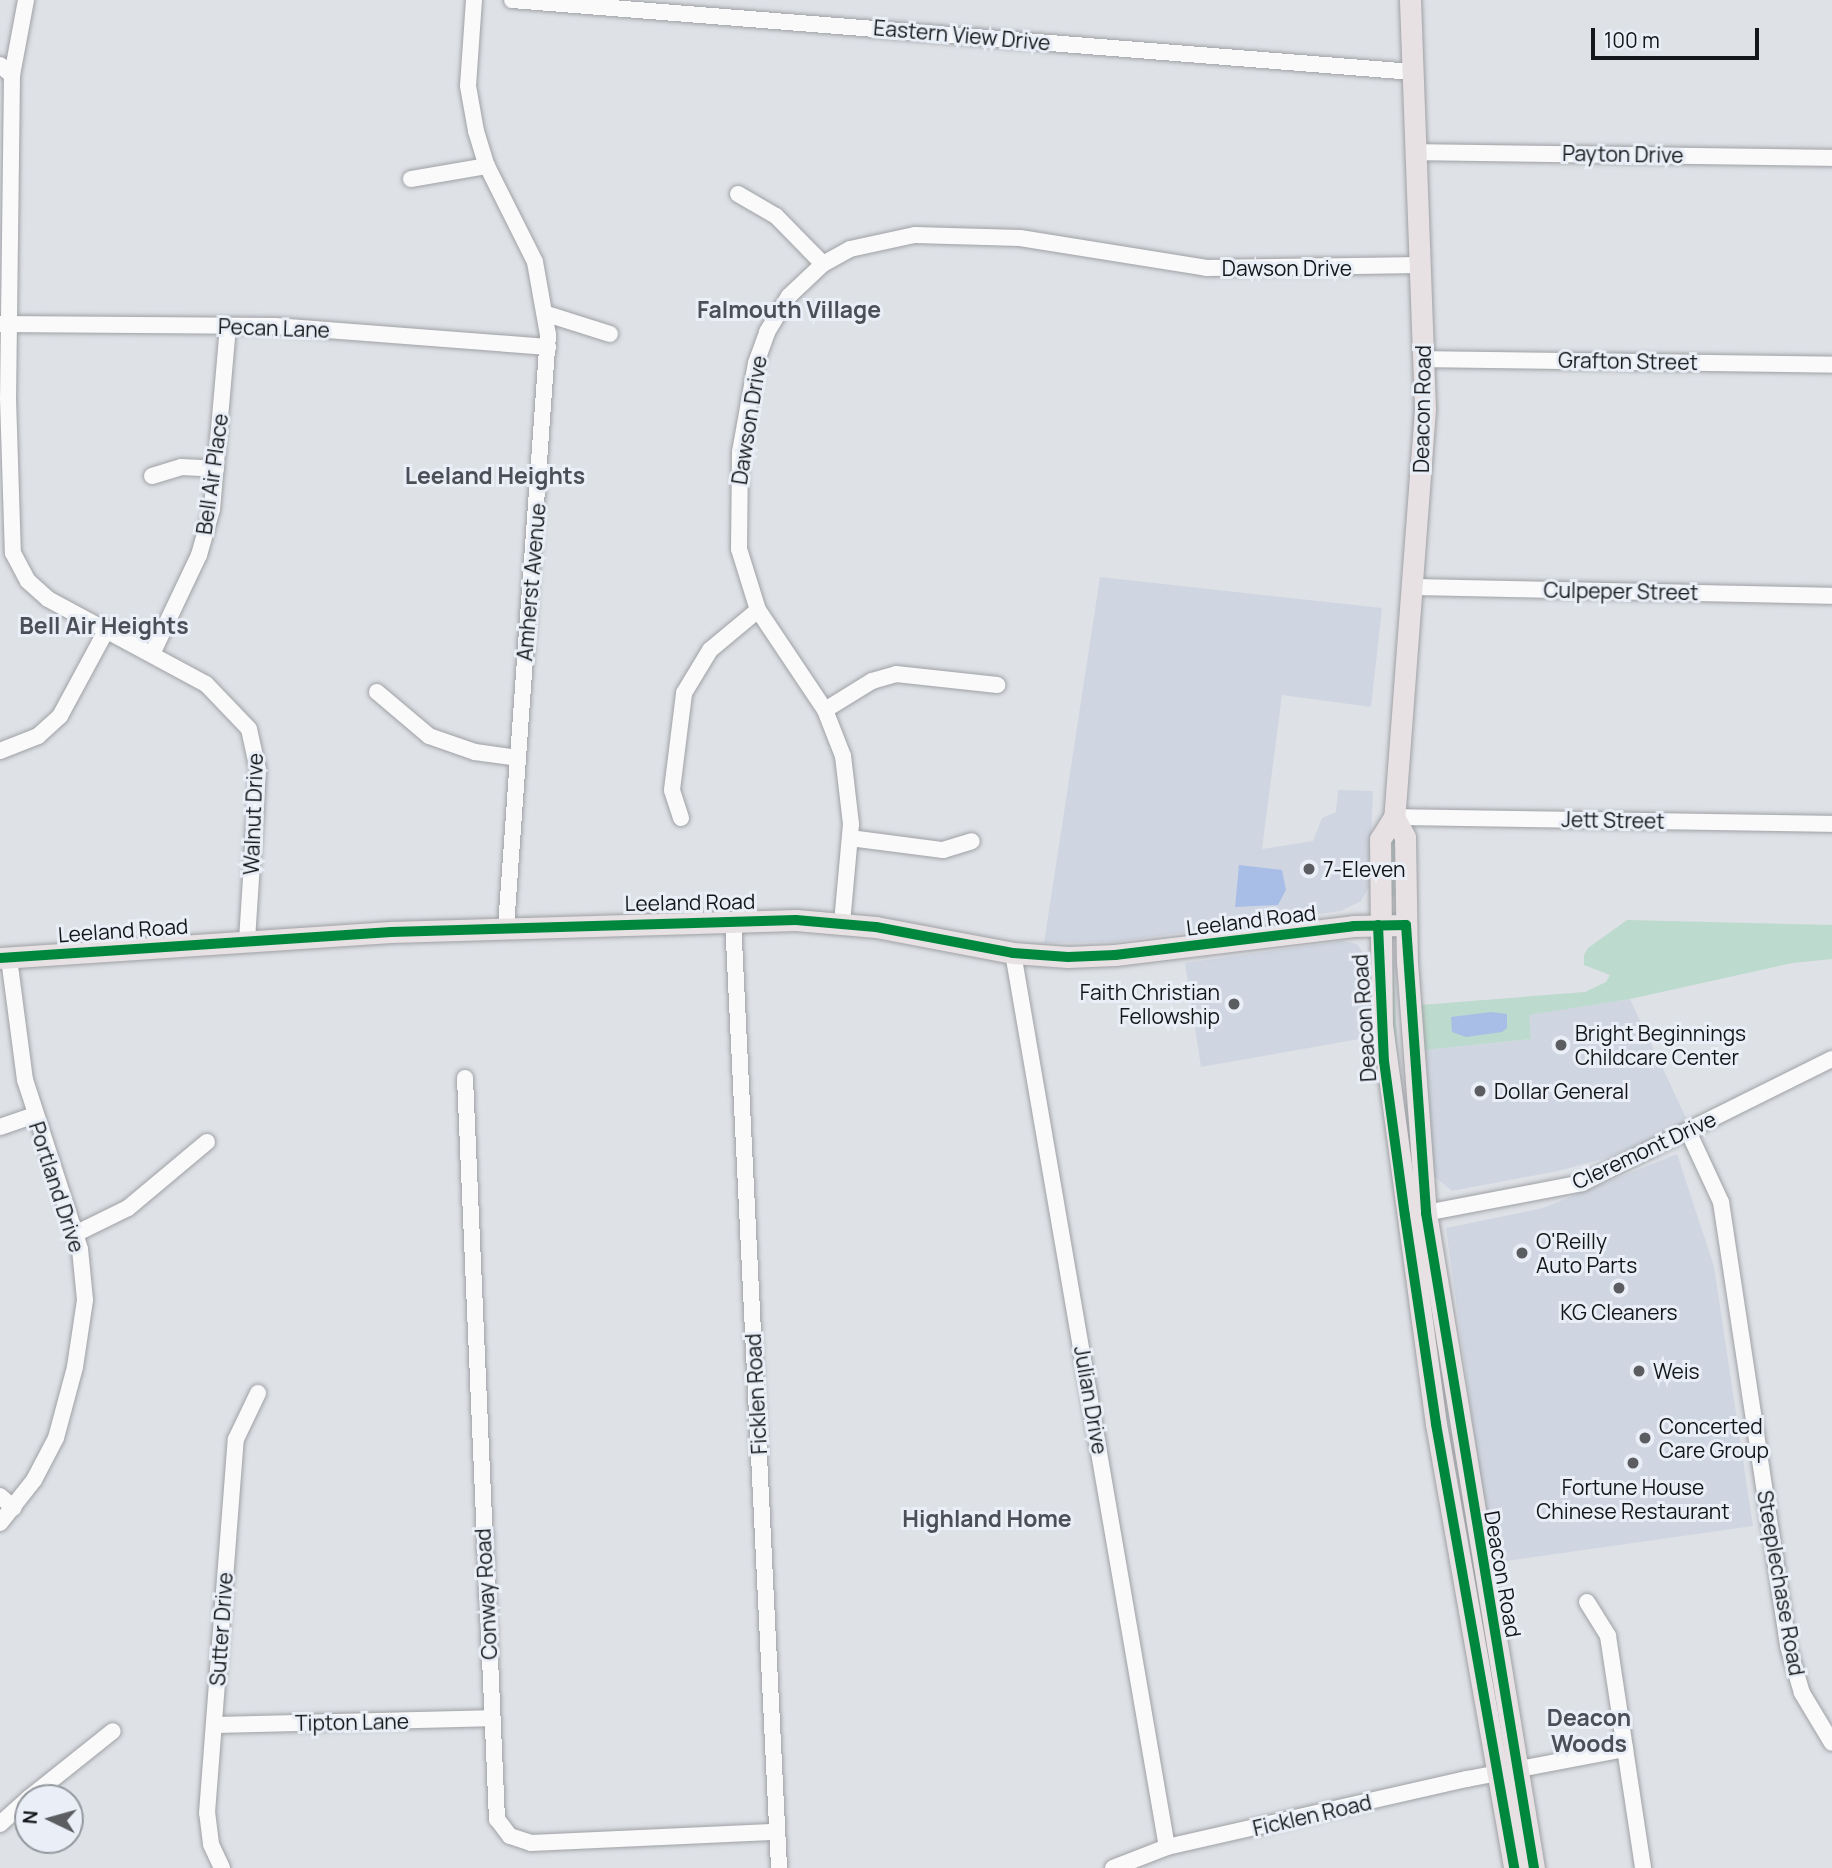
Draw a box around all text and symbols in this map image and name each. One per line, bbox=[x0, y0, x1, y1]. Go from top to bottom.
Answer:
scale bar bbox=[1594, 14, 1762, 58]
street label: Eastern View Drive bbox=[872, 15, 1052, 55]
text: 100 m bbox=[1604, 26, 1660, 54]
street label: Payton Drive bbox=[1562, 140, 1684, 168]
street label: Dawson Drive bbox=[1222, 255, 1352, 281]
district label: Falmouth Village bbox=[697, 295, 881, 323]
street label: Pecan Lane bbox=[218, 313, 330, 343]
street label: Deacon Road bbox=[1408, 345, 1436, 473]
street label: Grafton Street bbox=[1558, 347, 1698, 375]
street label: Dawson Drive bbox=[726, 354, 772, 486]
street label: Bell Air Place bbox=[191, 412, 233, 536]
district label: Leeland Heights bbox=[405, 461, 585, 489]
street label: Amherst Avenue bbox=[512, 502, 550, 662]
street label: Culpeper Street bbox=[1543, 577, 1699, 605]
district label: Bell Air Heights bbox=[19, 611, 189, 639]
street label: Walnut Drive bbox=[238, 753, 268, 875]
street label: Jett Street bbox=[1561, 806, 1665, 834]
place label: 7-Eleven bbox=[1323, 856, 1405, 882]
marker: 7-Eleven bbox=[1301, 861, 1317, 877]
street label: Leeland Road bbox=[624, 888, 756, 916]
street label: Leeland Road bbox=[1185, 900, 1317, 940]
street label: Leeland Road bbox=[57, 913, 189, 947]
street label: Deacon Road bbox=[1347, 953, 1381, 1083]
place label: Faith Christian Fellowship bbox=[1080, 979, 1220, 1029]
marker: Faith Christian Fellowship bbox=[1226, 996, 1242, 1012]
place label: Bright Beginnings Childcare Center bbox=[1575, 1020, 1746, 1070]
marker: Bright Beginnings Childcare Center bbox=[1553, 1037, 1569, 1053]
place label: Dollar General bbox=[1494, 1078, 1629, 1104]
marker: Dollar General bbox=[1472, 1083, 1488, 1099]
street label: Cleremont Drive bbox=[1568, 1106, 1720, 1194]
street label: Portland Drive bbox=[24, 1119, 90, 1255]
place label: O'Reilly Auto Parts bbox=[1536, 1228, 1637, 1278]
marker: O'Reilly Auto Parts bbox=[1514, 1245, 1530, 1261]
marker: KG Cleaners bbox=[1611, 1280, 1627, 1296]
place label: KG Cleaners bbox=[1560, 1299, 1678, 1325]
street label: Ficklen Road bbox=[740, 1333, 772, 1455]
street label: Julian Drive bbox=[1069, 1344, 1113, 1456]
place label: Weis bbox=[1653, 1358, 1700, 1384]
marker: Weis bbox=[1631, 1363, 1647, 1379]
place label: Concerted Care Group bbox=[1659, 1413, 1769, 1463]
marker: Concerted Care Group bbox=[1637, 1430, 1653, 1446]
marker: Fortune House Chinese Restaurant bbox=[1625, 1455, 1641, 1471]
place label: Fortune House Chinese Restaurant bbox=[1536, 1474, 1730, 1524]
street label: Steeplechase Road bbox=[1752, 1488, 1810, 1678]
district label: Highland Home bbox=[902, 1504, 1072, 1532]
street label: Deacon Road bbox=[1479, 1509, 1527, 1639]
street label: Conway Road bbox=[470, 1528, 502, 1660]
street label: Sutter Drive bbox=[204, 1571, 238, 1687]
district label: Deacon Woods bbox=[1547, 1703, 1631, 1757]
street label: Tipton Lane bbox=[295, 1708, 409, 1736]
north arrow bbox=[14, 1784, 84, 1854]
street label: Ficklen Road bbox=[1250, 1789, 1374, 1841]
text: N bbox=[17, 1809, 44, 1825]

